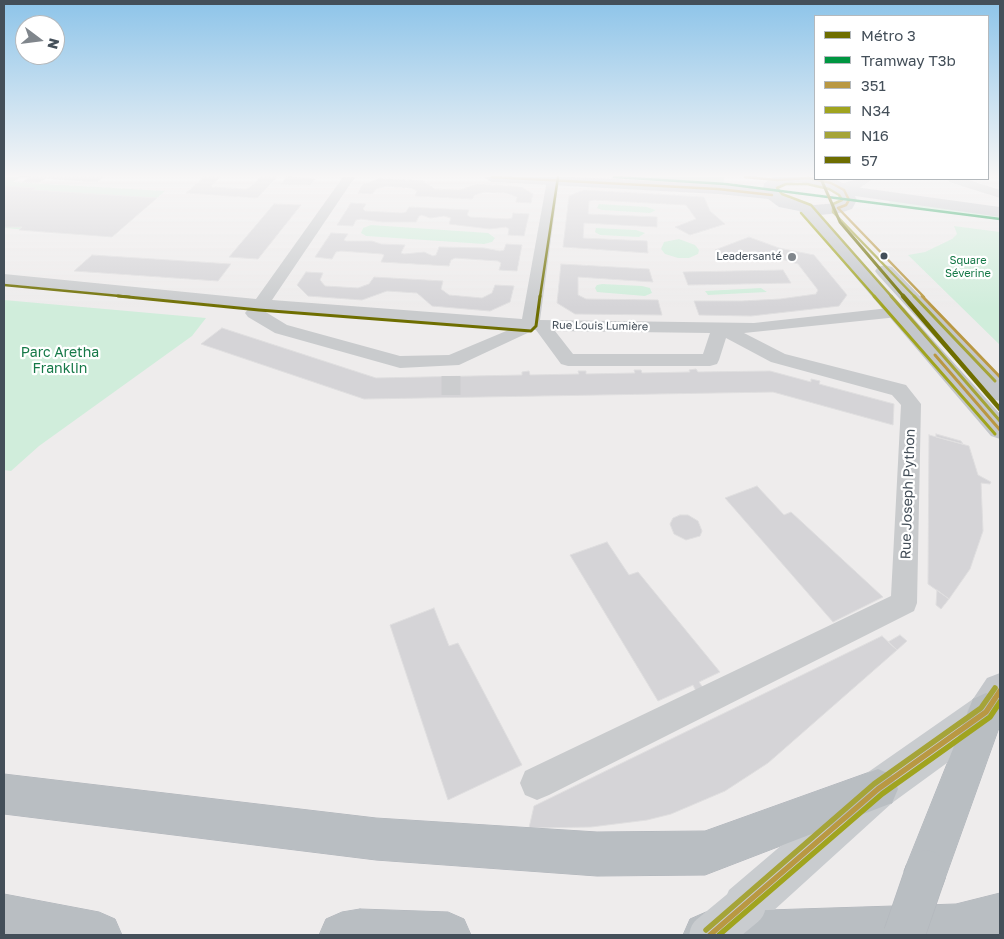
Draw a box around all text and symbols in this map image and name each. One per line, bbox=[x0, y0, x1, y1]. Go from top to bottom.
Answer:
north arrow bbox=[15, 15, 65, 65]
legend bbox=[814, 15, 989, 180]
text: Métro 3 bbox=[861, 26, 916, 44]
text: N bbox=[44, 36, 64, 51]
text: Tramway T3b bbox=[861, 51, 956, 69]
text: 351 bbox=[861, 76, 886, 94]
text: N34 bbox=[861, 101, 890, 119]
text: N16 bbox=[861, 126, 889, 144]
text: 57 bbox=[861, 151, 878, 169]
place label: Leadersanté bbox=[716, 250, 782, 264]
marker: Leadersanté bbox=[786, 251, 798, 263]
unlabelled marker bbox=[879, 251, 889, 261]
park label: Square Séverine bbox=[945, 254, 991, 280]
street label: Rue Louis Lumière bbox=[552, 319, 648, 333]
park label: Parc Aretha Franklin bbox=[21, 345, 99, 378]
street label: Rue Joseph Python bbox=[897, 428, 919, 560]

